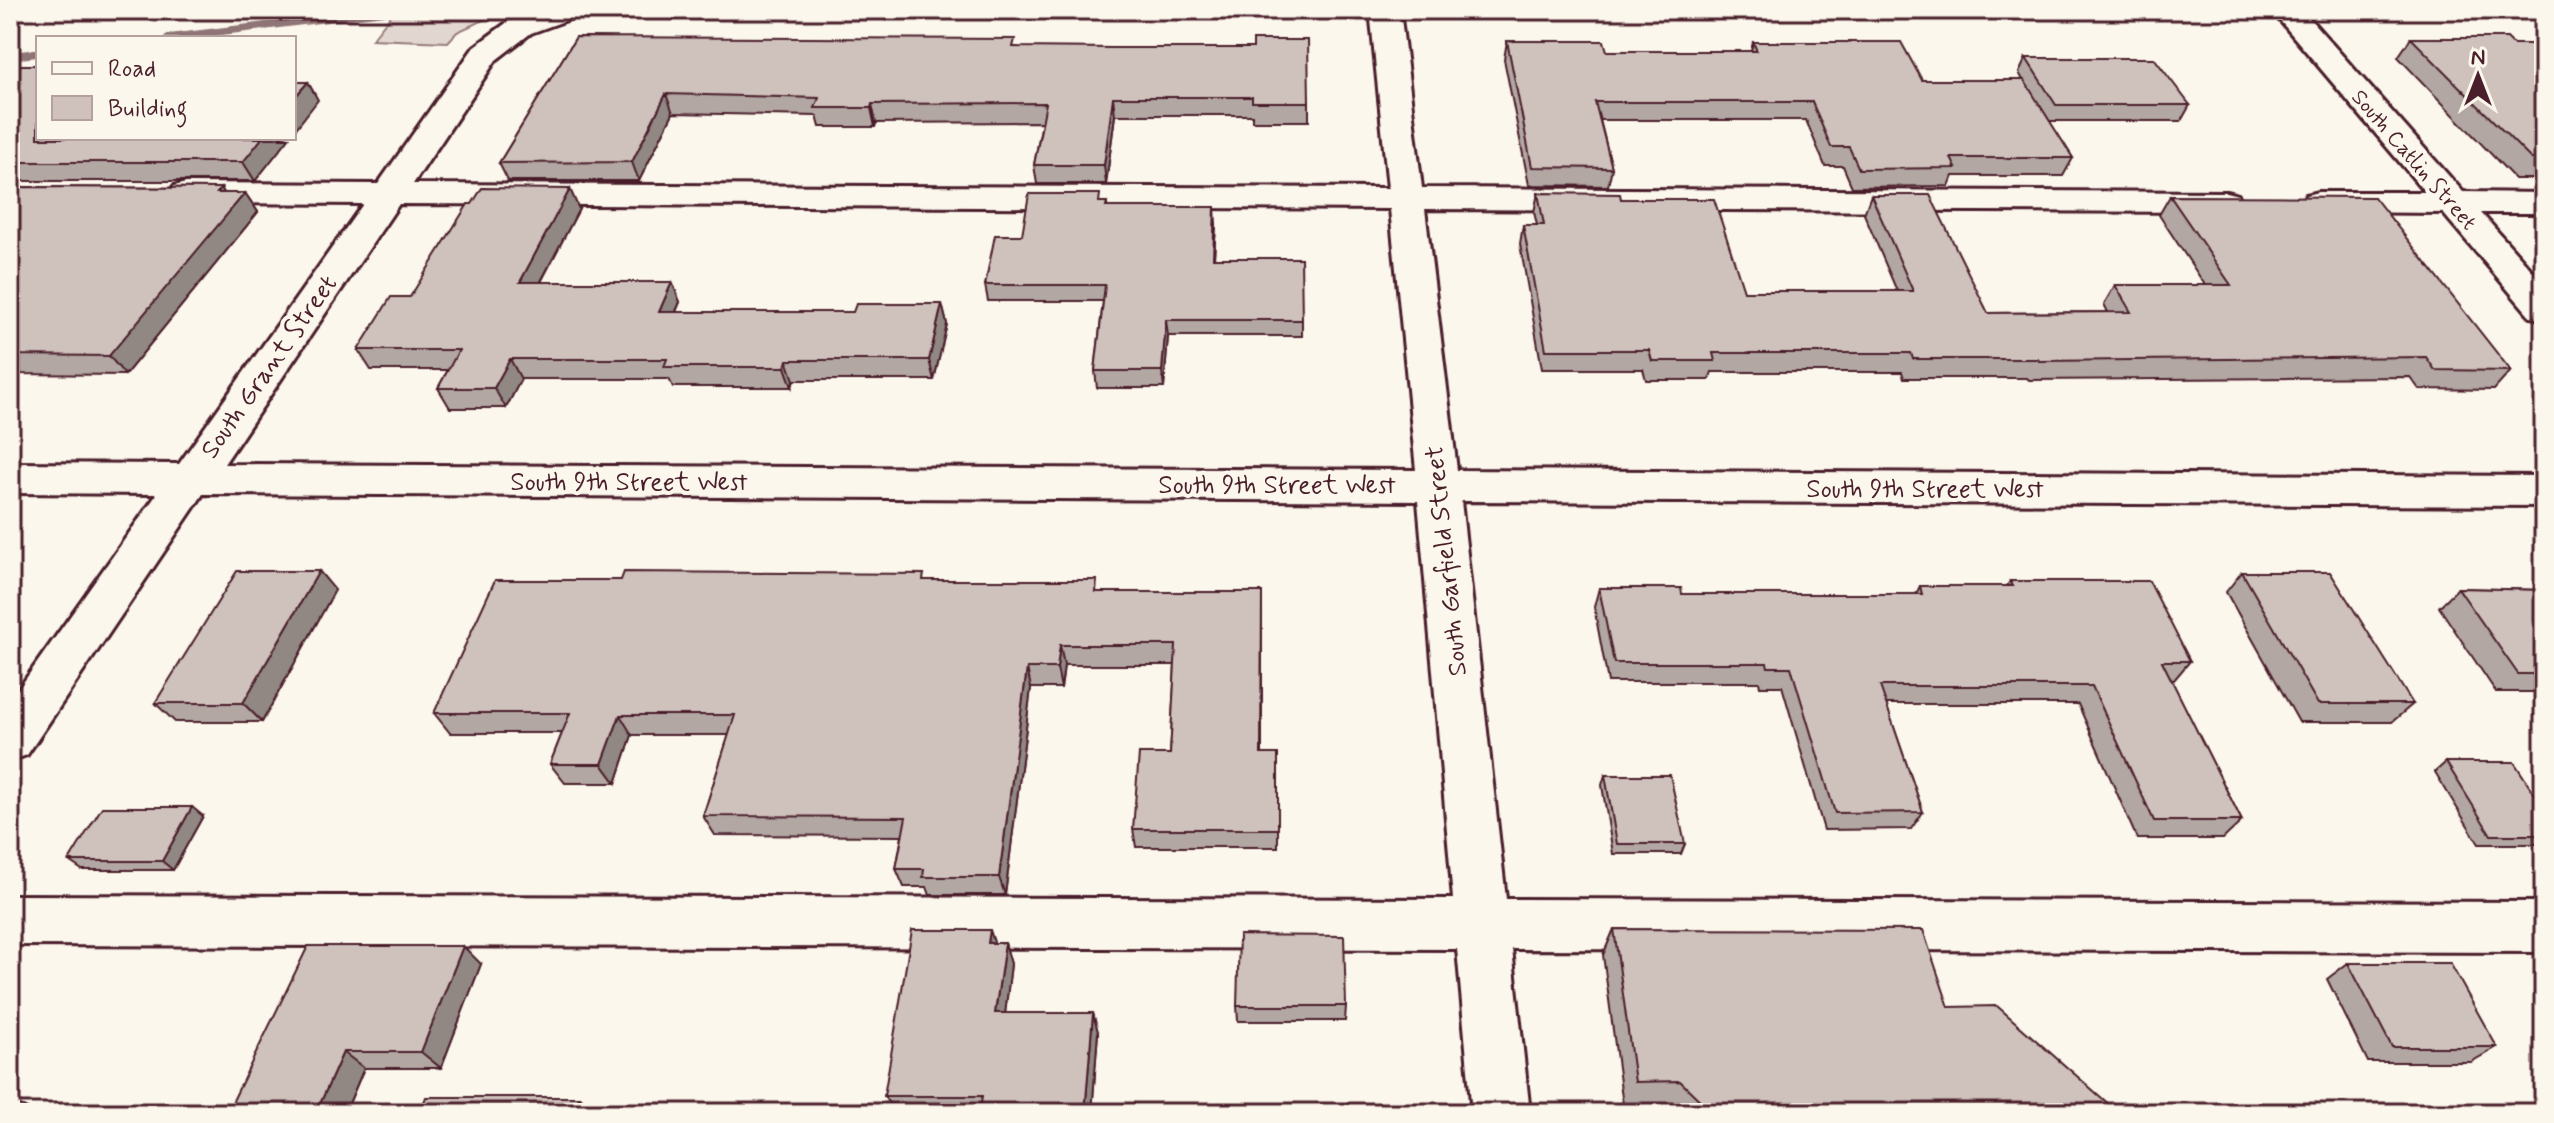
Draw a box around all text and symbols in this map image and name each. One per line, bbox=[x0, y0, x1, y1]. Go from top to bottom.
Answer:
legend bbox=[36, 36, 296, 140]
north arrow bbox=[2438, 36, 2518, 116]
text: N bbox=[2471, 44, 2485, 72]
text: Road bbox=[108, 54, 156, 85]
street label: South Catlin Street bbox=[2345, 84, 2482, 236]
text: Building bbox=[108, 94, 188, 128]
street label: South Grant Street bbox=[194, 269, 346, 466]
street label: South Garfield Street bbox=[1418, 444, 1476, 678]
street label: South 9th Street West bbox=[510, 466, 748, 500]
street label: South 9th Street West bbox=[1158, 469, 1396, 503]
street label: South 9th Street West bbox=[1806, 473, 2044, 507]

